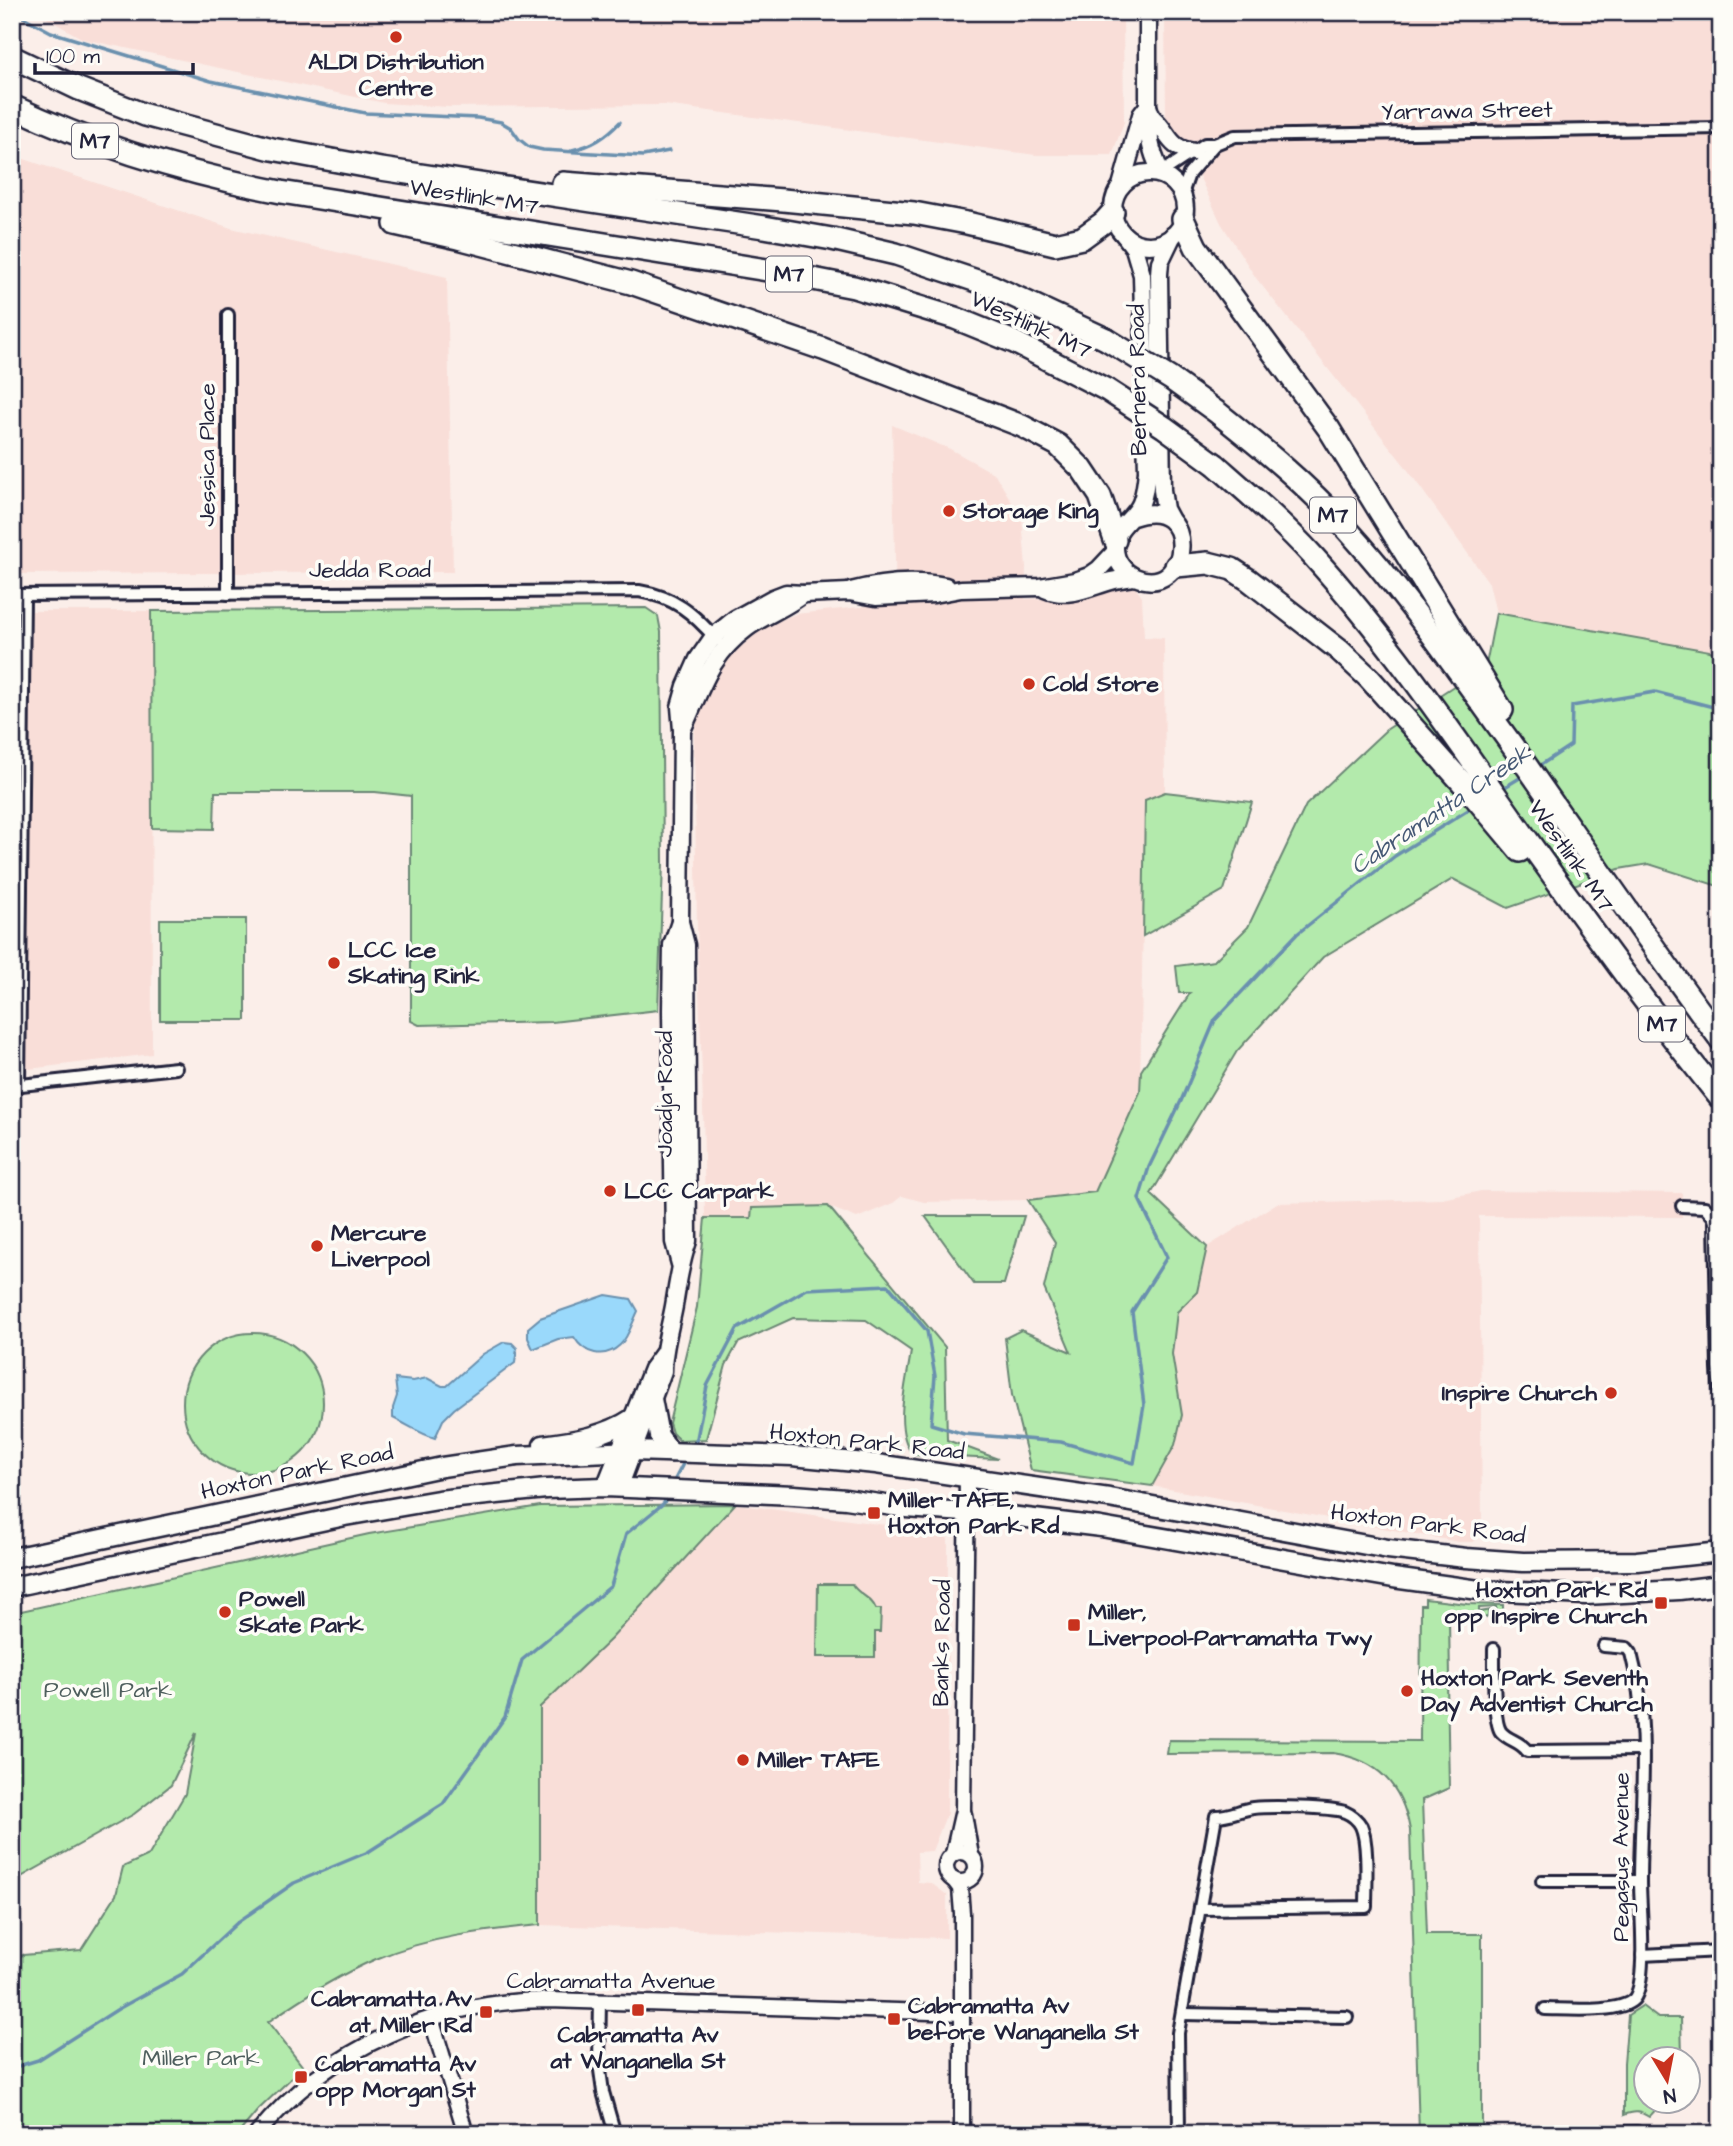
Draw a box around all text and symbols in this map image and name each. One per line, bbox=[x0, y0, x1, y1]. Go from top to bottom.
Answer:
marker: ALDI Distribution Centre bbox=[388, 29, 404, 45]
scale bar bbox=[35, 32, 192, 76]
text: 100 m bbox=[46, 42, 101, 71]
place label: ALDI Distribution Centre bbox=[308, 46, 484, 104]
street label: Yarrawa Street bbox=[1381, 93, 1554, 128]
road number: M7 bbox=[72, 124, 118, 158]
street label: Westlink M7 bbox=[407, 171, 541, 223]
road number: M7 bbox=[766, 256, 812, 292]
street label: Westlink M7 bbox=[965, 283, 1097, 367]
street label: Bernera Road bbox=[1121, 304, 1155, 456]
street label: Jessica Place bbox=[191, 383, 223, 527]
place label: Storage King bbox=[962, 495, 1099, 528]
road number: M7 bbox=[1310, 498, 1356, 532]
marker: Storage King bbox=[941, 503, 957, 519]
street label: Jedda Road bbox=[309, 554, 431, 586]
place label: Cold Store bbox=[1043, 668, 1160, 700]
marker: Cold Store bbox=[1021, 676, 1037, 692]
water label: Cabramatta Creek bbox=[1344, 736, 1539, 883]
street label: Westlink M7 bbox=[1521, 794, 1621, 918]
place label: LCC Ice Skating Rink bbox=[347, 934, 480, 993]
marker: LCC Ice Skating Rink bbox=[326, 955, 342, 971]
road number: M7 bbox=[1639, 1006, 1685, 1042]
street label: Joadja Road bbox=[649, 1031, 681, 1157]
place label: LCC Carpark bbox=[624, 1175, 775, 1207]
marker: LCC Carpark bbox=[602, 1183, 618, 1199]
place label: Mercure Liverpool bbox=[331, 1217, 430, 1275]
marker: Mercure Liverpool bbox=[309, 1238, 325, 1254]
place label: Inspire Church bbox=[1442, 1377, 1598, 1409]
marker: Inspire Church bbox=[1603, 1385, 1619, 1401]
street label: Hoxton Park Road bbox=[768, 1416, 966, 1468]
street label: Hoxton Park Road bbox=[198, 1436, 396, 1508]
place label: Miller TAFE, Hoxton Park Rd bbox=[888, 1484, 1059, 1542]
street label: Hoxton Park Road bbox=[1329, 1496, 1527, 1552]
marker: Miller TAFE, Hoxton Park Rd bbox=[866, 1505, 882, 1521]
place label: Hoxton Park Rd opp Inspire Church bbox=[1444, 1574, 1648, 1632]
street label: Banks Road bbox=[925, 1579, 959, 1707]
place label: Powell Skate Park bbox=[238, 1583, 365, 1641]
marker: Hoxton Park Rd opp Inspire Church bbox=[1653, 1595, 1669, 1611]
place label: Miller, Liverpool-Parramatta Twy bbox=[1088, 1596, 1372, 1656]
marker: Powell Skate Park bbox=[217, 1604, 233, 1620]
marker: Miller, Liverpool-Parramatta Twy bbox=[1066, 1617, 1082, 1633]
place label: Hoxton Park Seventh Day Adventist Church bbox=[1421, 1662, 1653, 1722]
park label: Powell Park bbox=[44, 1674, 172, 1706]
marker: Hoxton Park Seventh Day Adventist Church bbox=[1399, 1683, 1415, 1699]
place label: Miller TAFE bbox=[757, 1744, 880, 1776]
marker: Miller TAFE bbox=[735, 1752, 751, 1768]
street label: Pegasus Avenue bbox=[1605, 1772, 1638, 1942]
street label: Cabramatta Avenue bbox=[506, 1965, 716, 1997]
place label: Cabramatta Av at Miller Rd bbox=[311, 1983, 473, 2041]
place label: Cabramatta Av before Wanganella St bbox=[908, 1990, 1140, 2049]
marker: Cabramatta Av at Wanganella St bbox=[630, 2002, 646, 2018]
marker: Cabramatta Av at Miller Rd bbox=[478, 2004, 494, 2020]
marker: Cabramatta Av before Wanganella St bbox=[886, 2011, 902, 2027]
place label: Cabramatta Av at Wanganella St bbox=[550, 2019, 726, 2078]
park label: Miller Park bbox=[142, 2042, 260, 2074]
north arrow bbox=[1632, 2044, 1702, 2114]
place label: Cabramatta Av opp Morgan St bbox=[315, 2048, 477, 2107]
marker: Cabramatta Av opp Morgan St bbox=[293, 2069, 309, 2085]
text: N bbox=[1661, 2081, 1678, 2110]

